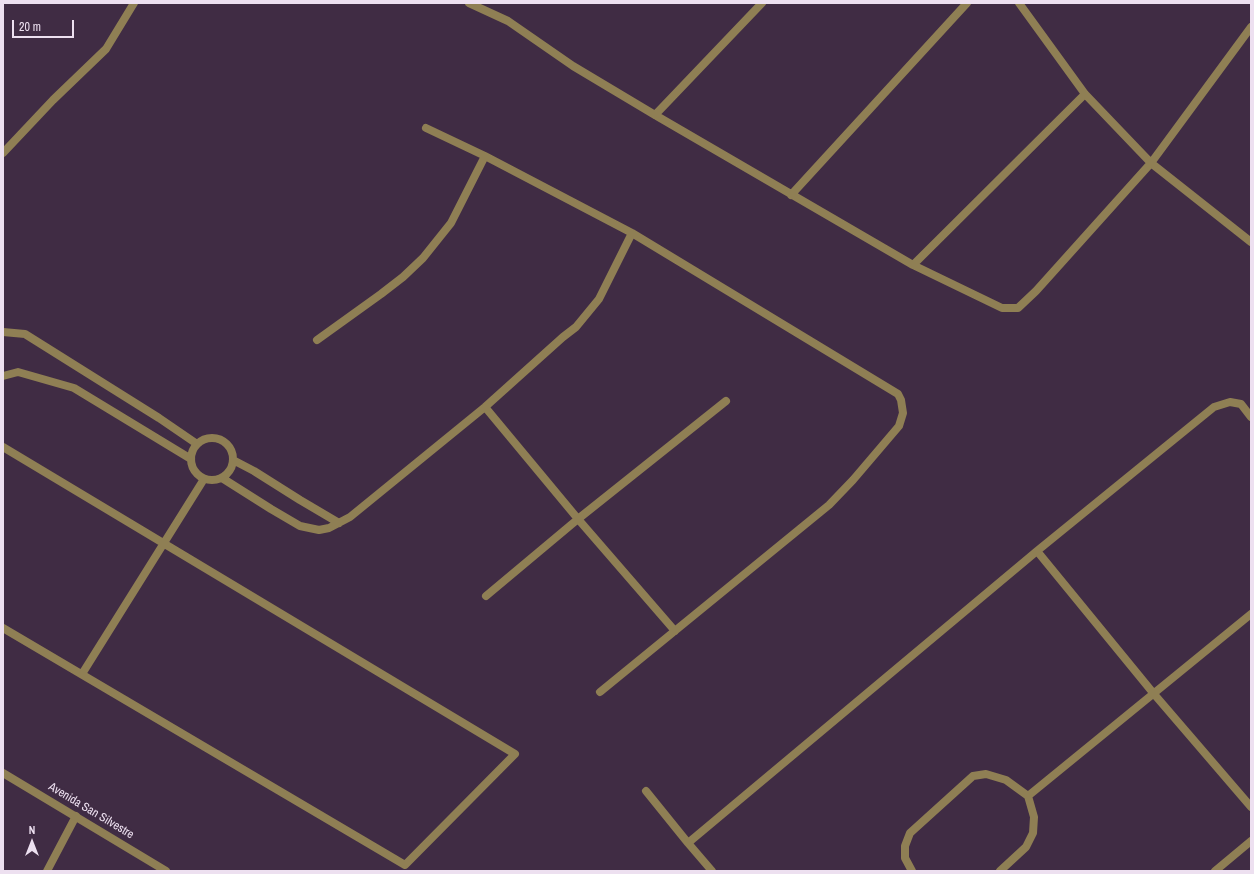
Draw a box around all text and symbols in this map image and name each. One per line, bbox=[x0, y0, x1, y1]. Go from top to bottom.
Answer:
scale bar bbox=[14, 12, 76, 38]
text: 20 m bbox=[19, 19, 41, 35]
street label: Avenida San Silvestre bbox=[46, 780, 136, 842]
north arrow bbox=[12, 822, 52, 862]
text: N bbox=[29, 823, 35, 837]

